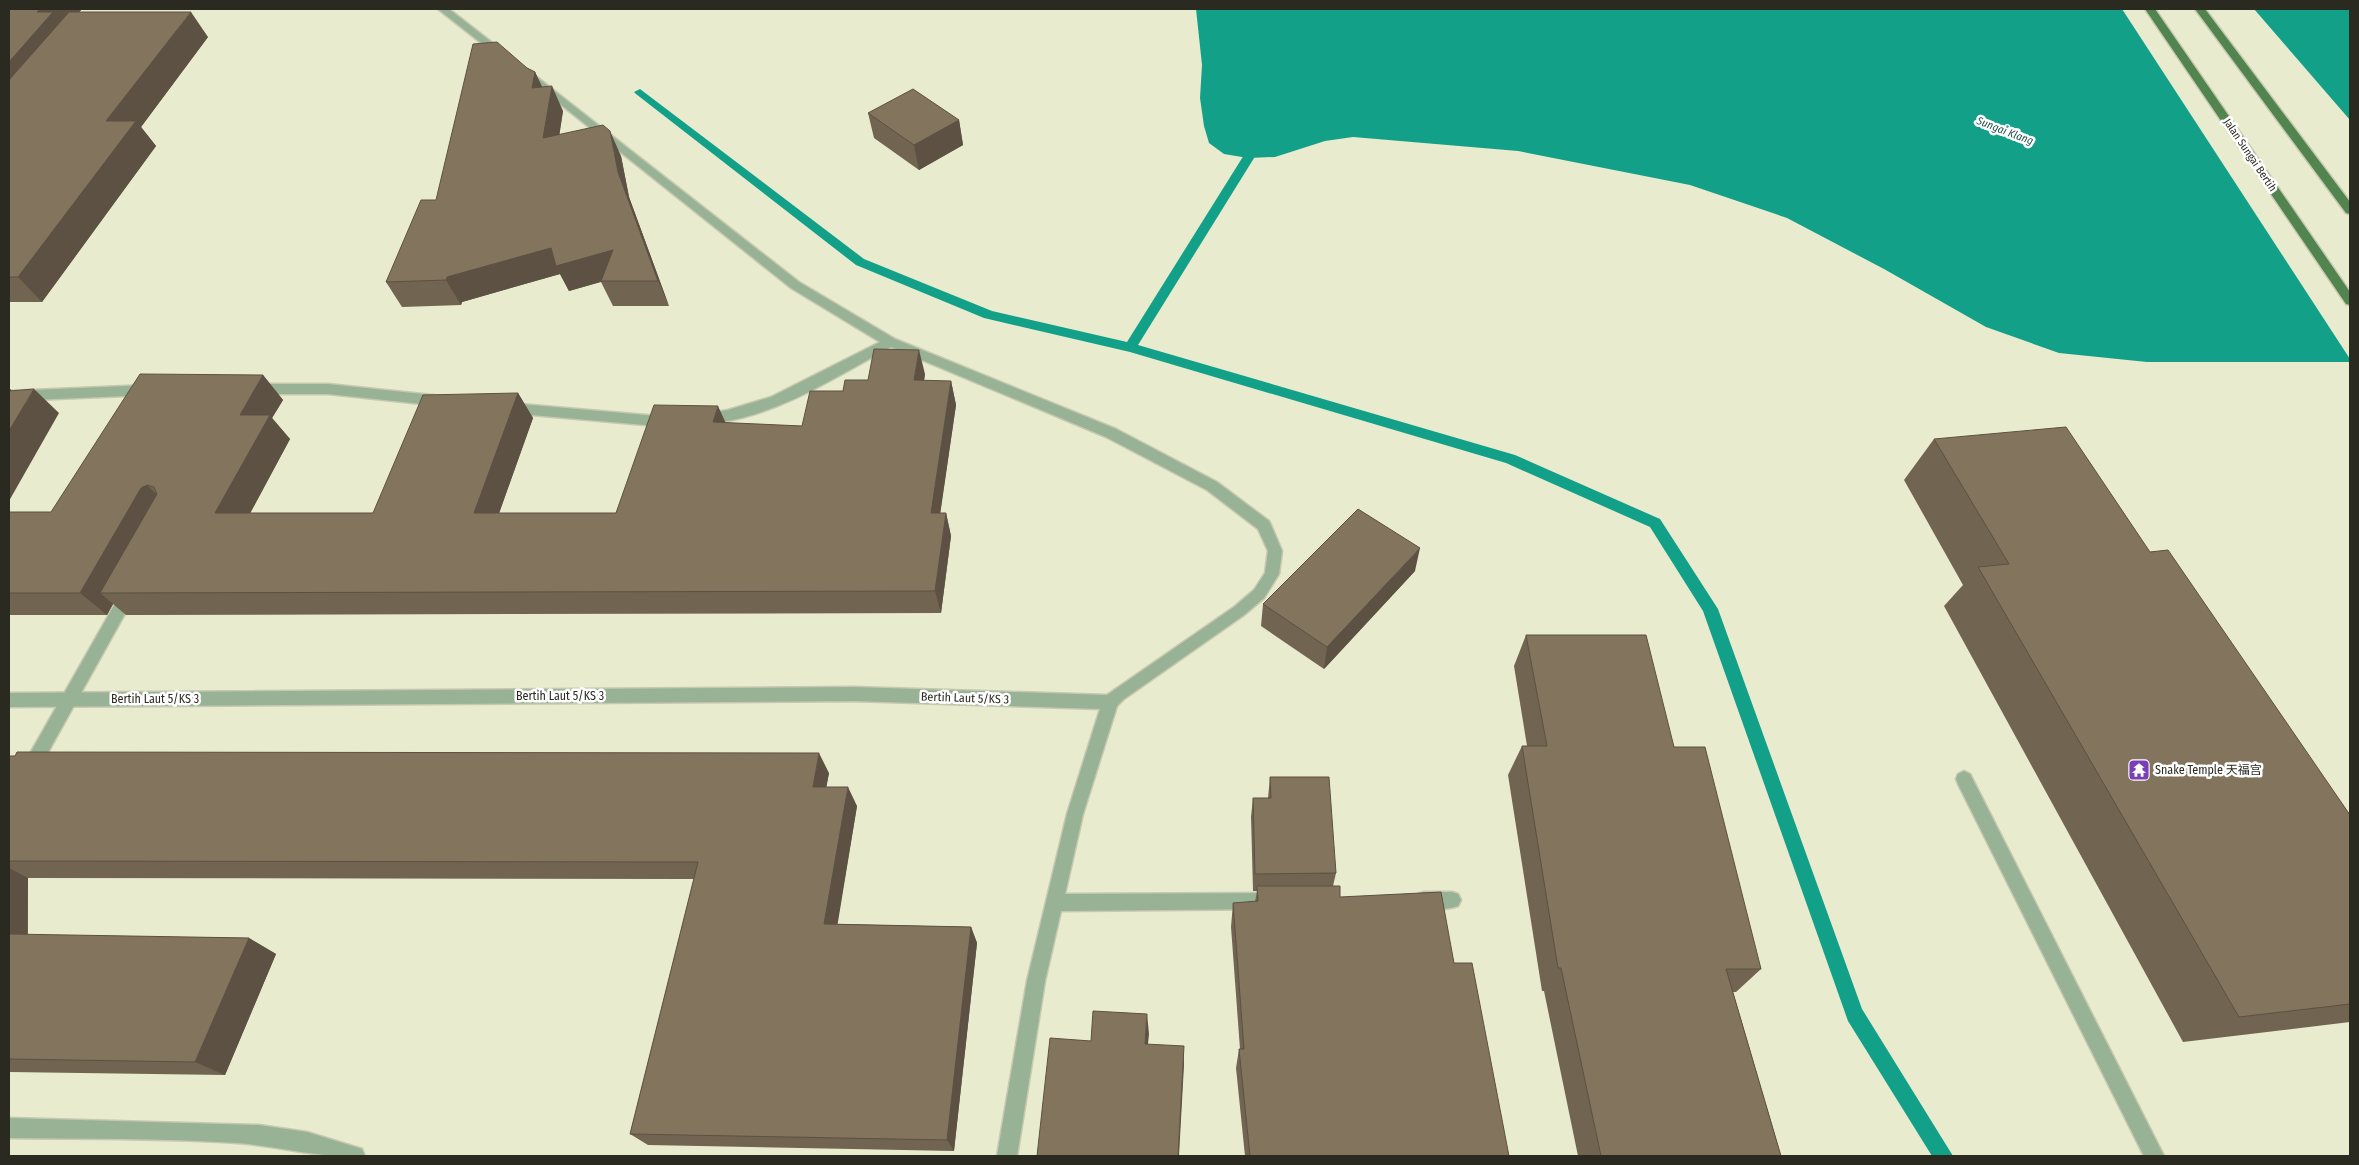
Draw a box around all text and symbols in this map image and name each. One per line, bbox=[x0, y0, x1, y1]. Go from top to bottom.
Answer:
water label: Sungai Klang bbox=[1974, 114, 2035, 148]
street label: Jalan Sungai Bertih bbox=[2221, 116, 2279, 194]
street label: Bertih Laut 5/KS 3 bbox=[516, 689, 604, 703]
street label: Bertih Laut 5/KS 3 bbox=[921, 689, 1009, 707]
street label: Bertih Laut 5/KS 3 bbox=[111, 692, 199, 706]
temple icon: Snake Temple 天福宫 bbox=[2127, 758, 2151, 782]
place label: Snake Temple 天福宫 bbox=[2155, 763, 2262, 777]

